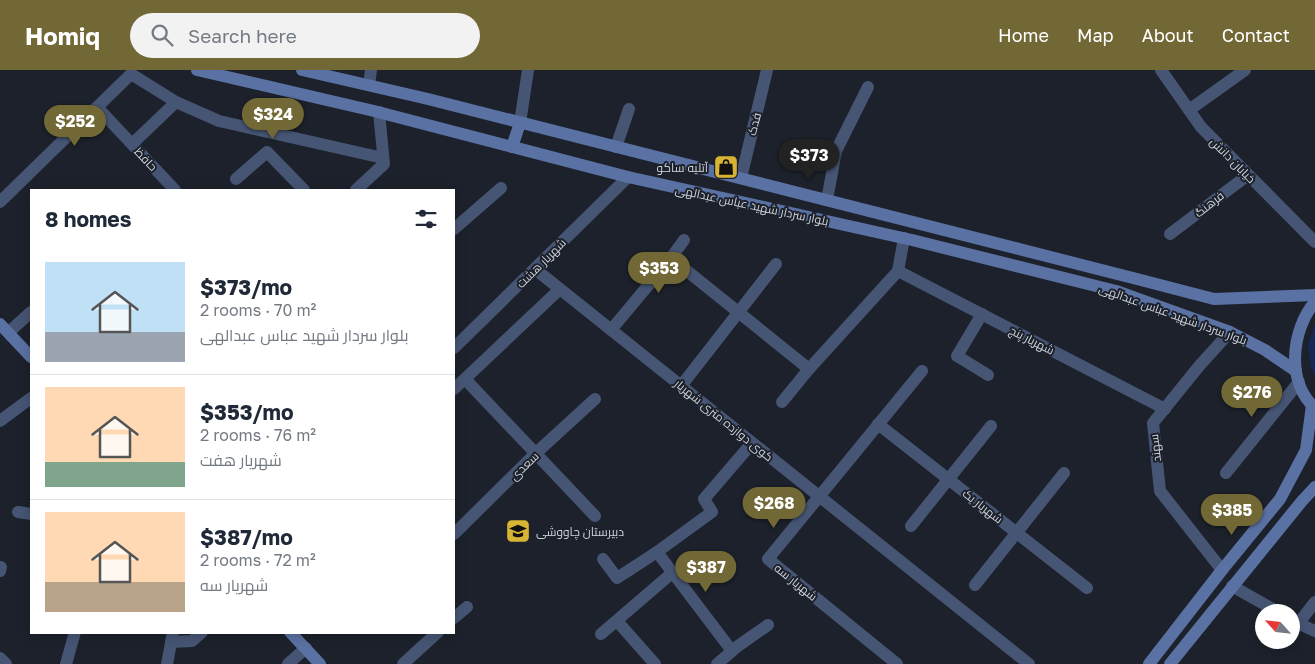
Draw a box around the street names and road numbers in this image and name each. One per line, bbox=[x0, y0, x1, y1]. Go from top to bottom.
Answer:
street label: فدک bbox=[744, 111, 764, 137]
street label: خیابان دانش bbox=[1207, 134, 1259, 186]
street label: حافظ bbox=[131, 144, 161, 174]
street label: بلوار سردار شهید عباس عبدالهی bbox=[674, 181, 830, 229]
street label: فرهنگ bbox=[1191, 188, 1227, 220]
street label: شهریار هشت bbox=[513, 235, 569, 291]
street label: بلوار سردار شهید عباس عبدالهی bbox=[1097, 280, 1249, 348]
street label: شهریار پنج bbox=[1006, 322, 1057, 360]
street label: کوی دوازده متری شهریار bbox=[671, 375, 776, 464]
street label: سهند bbox=[1146, 433, 1164, 463]
street label: سعدی bbox=[506, 448, 542, 483]
street label: شهریار یک bbox=[960, 486, 1006, 527]
street label: شهریار سه bbox=[771, 560, 821, 604]

